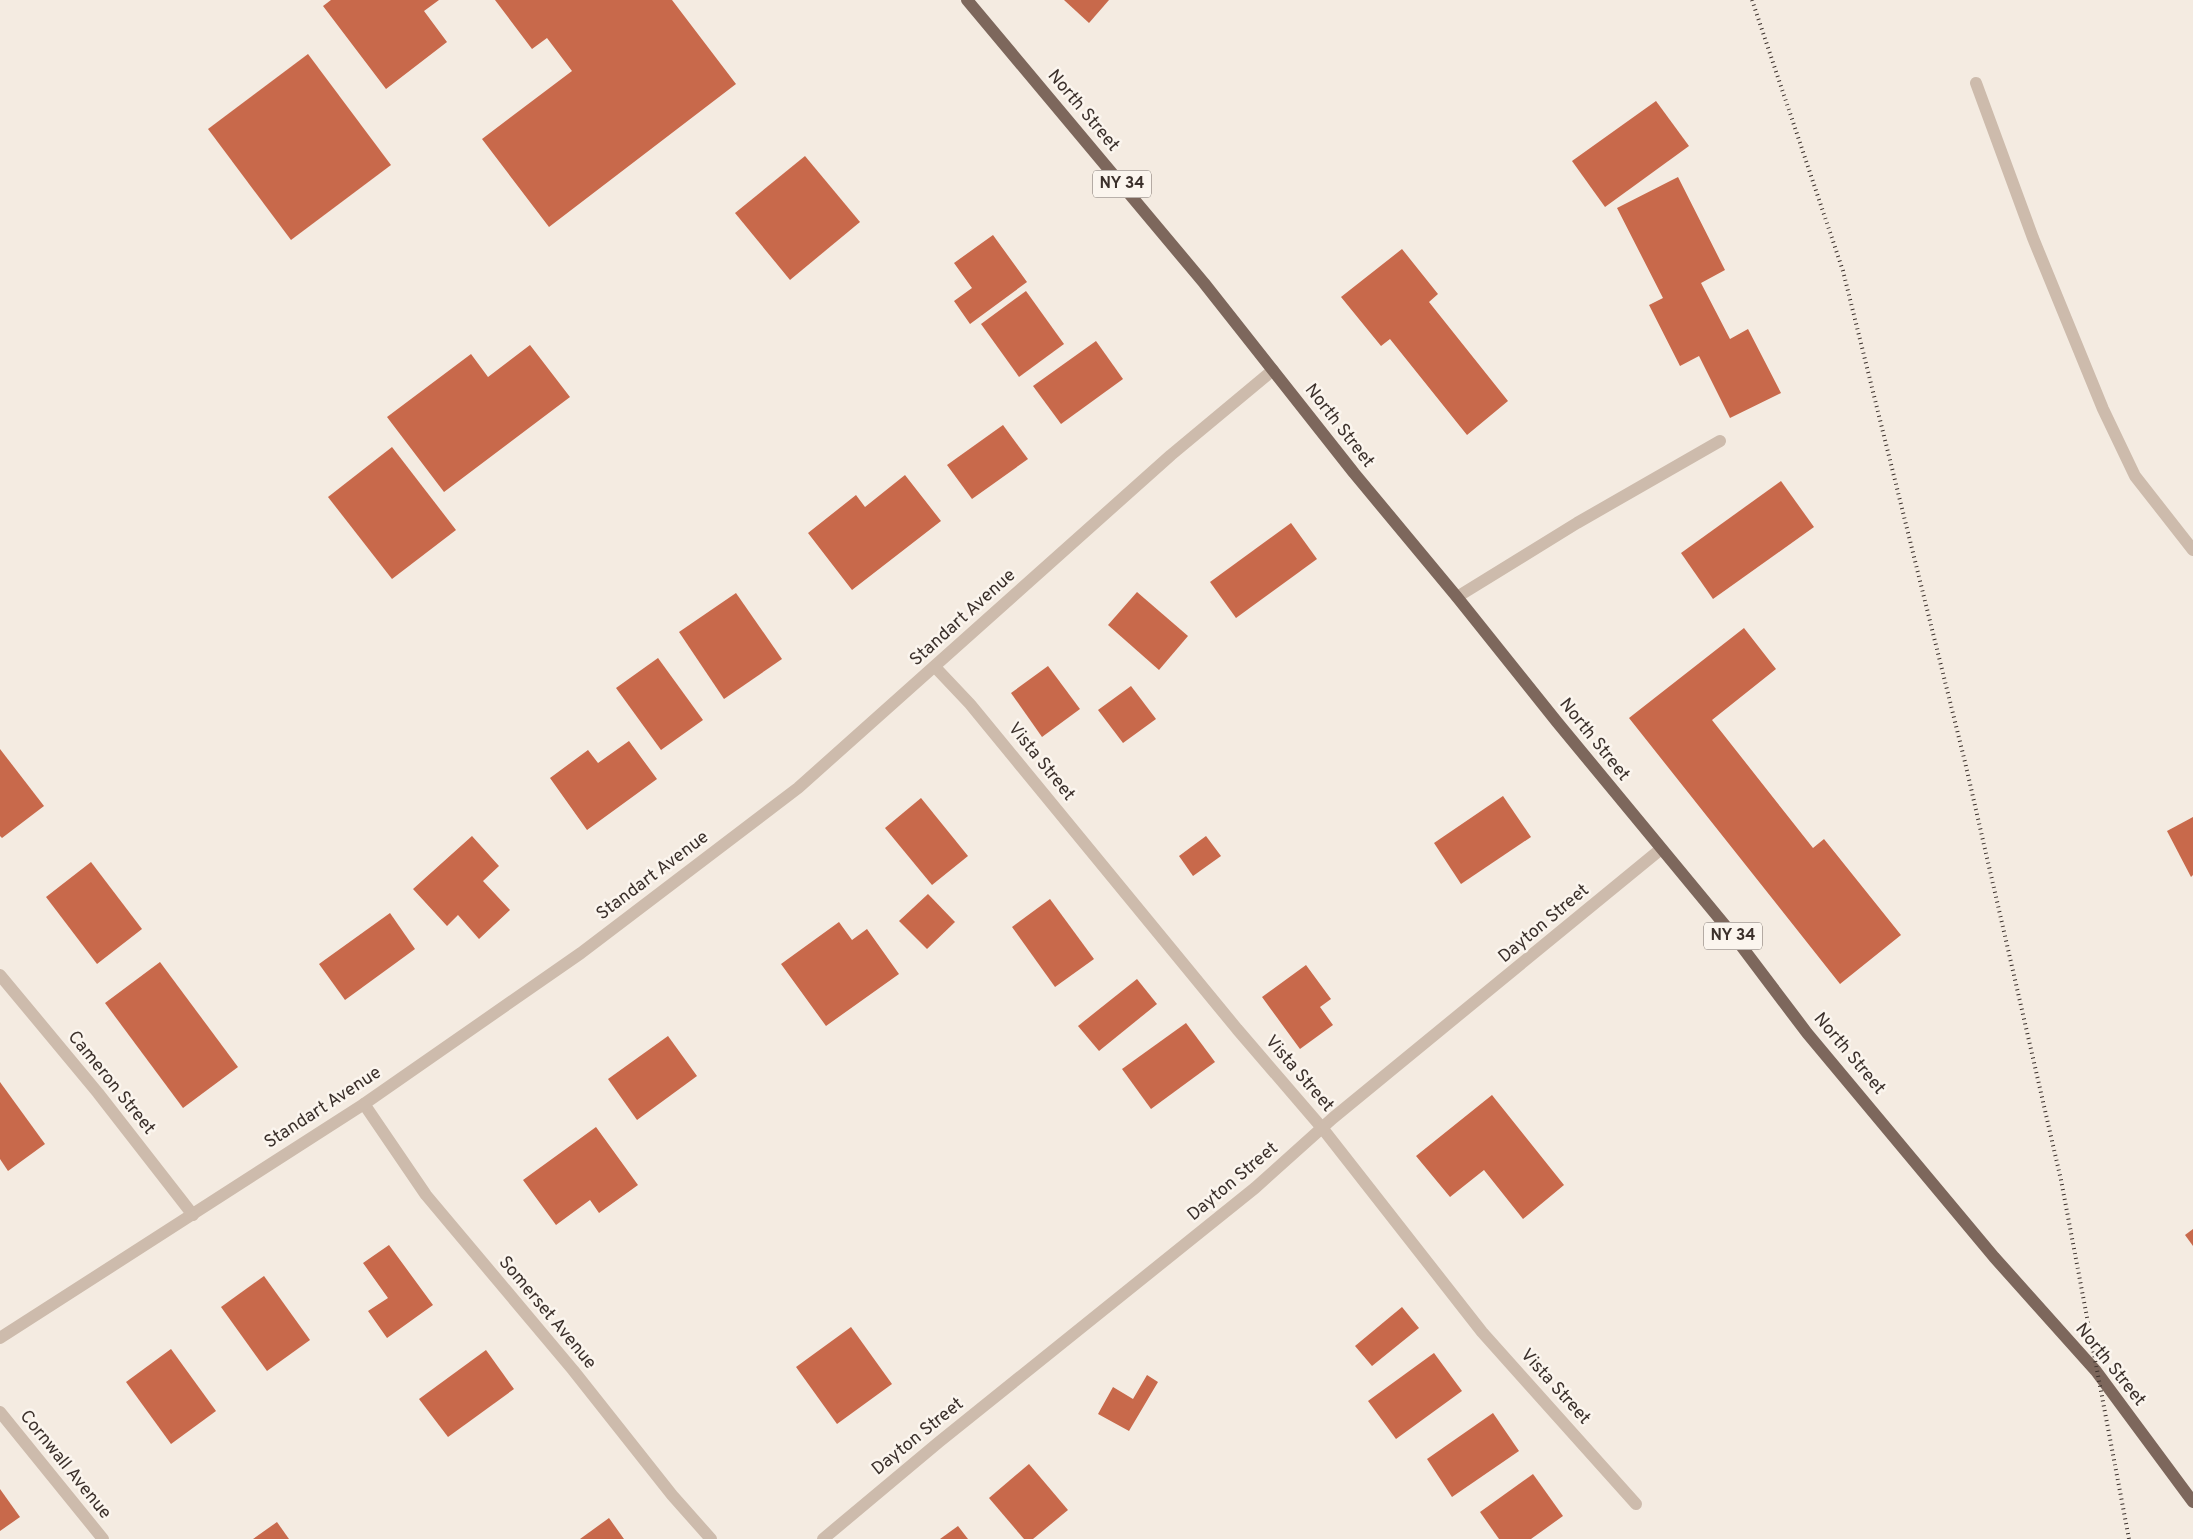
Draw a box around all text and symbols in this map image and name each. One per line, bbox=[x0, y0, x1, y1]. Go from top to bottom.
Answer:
street label: North Street bbox=[1042, 65, 1124, 157]
road number: NY 34 bbox=[1093, 170, 1151, 198]
street label: North Street bbox=[1299, 379, 1379, 473]
street label: Standart Avenue bbox=[905, 564, 1021, 672]
street label: North Street bbox=[1553, 694, 1635, 786]
street label: Vista Street bbox=[1002, 718, 1080, 806]
street label: Standart Avenue bbox=[592, 826, 714, 926]
street label: Dayton Street bbox=[1494, 879, 1594, 969]
road number: NY 34 bbox=[1704, 922, 1762, 949]
street label: North Street bbox=[1808, 1008, 1890, 1100]
street label: Cameron Street bbox=[62, 1026, 160, 1140]
street label: Vista Street bbox=[1259, 1031, 1339, 1117]
street label: Standart Avenue bbox=[260, 1062, 386, 1154]
street label: Dayton Street bbox=[1183, 1137, 1283, 1227]
street label: Somerset Avenue bbox=[493, 1252, 601, 1374]
street label: North Street bbox=[2069, 1319, 2151, 1411]
street label: Vista Street bbox=[1515, 1344, 1595, 1430]
street label: Dayton Street bbox=[867, 1393, 969, 1481]
street label: Cornwall Avenue bbox=[14, 1406, 116, 1524]

